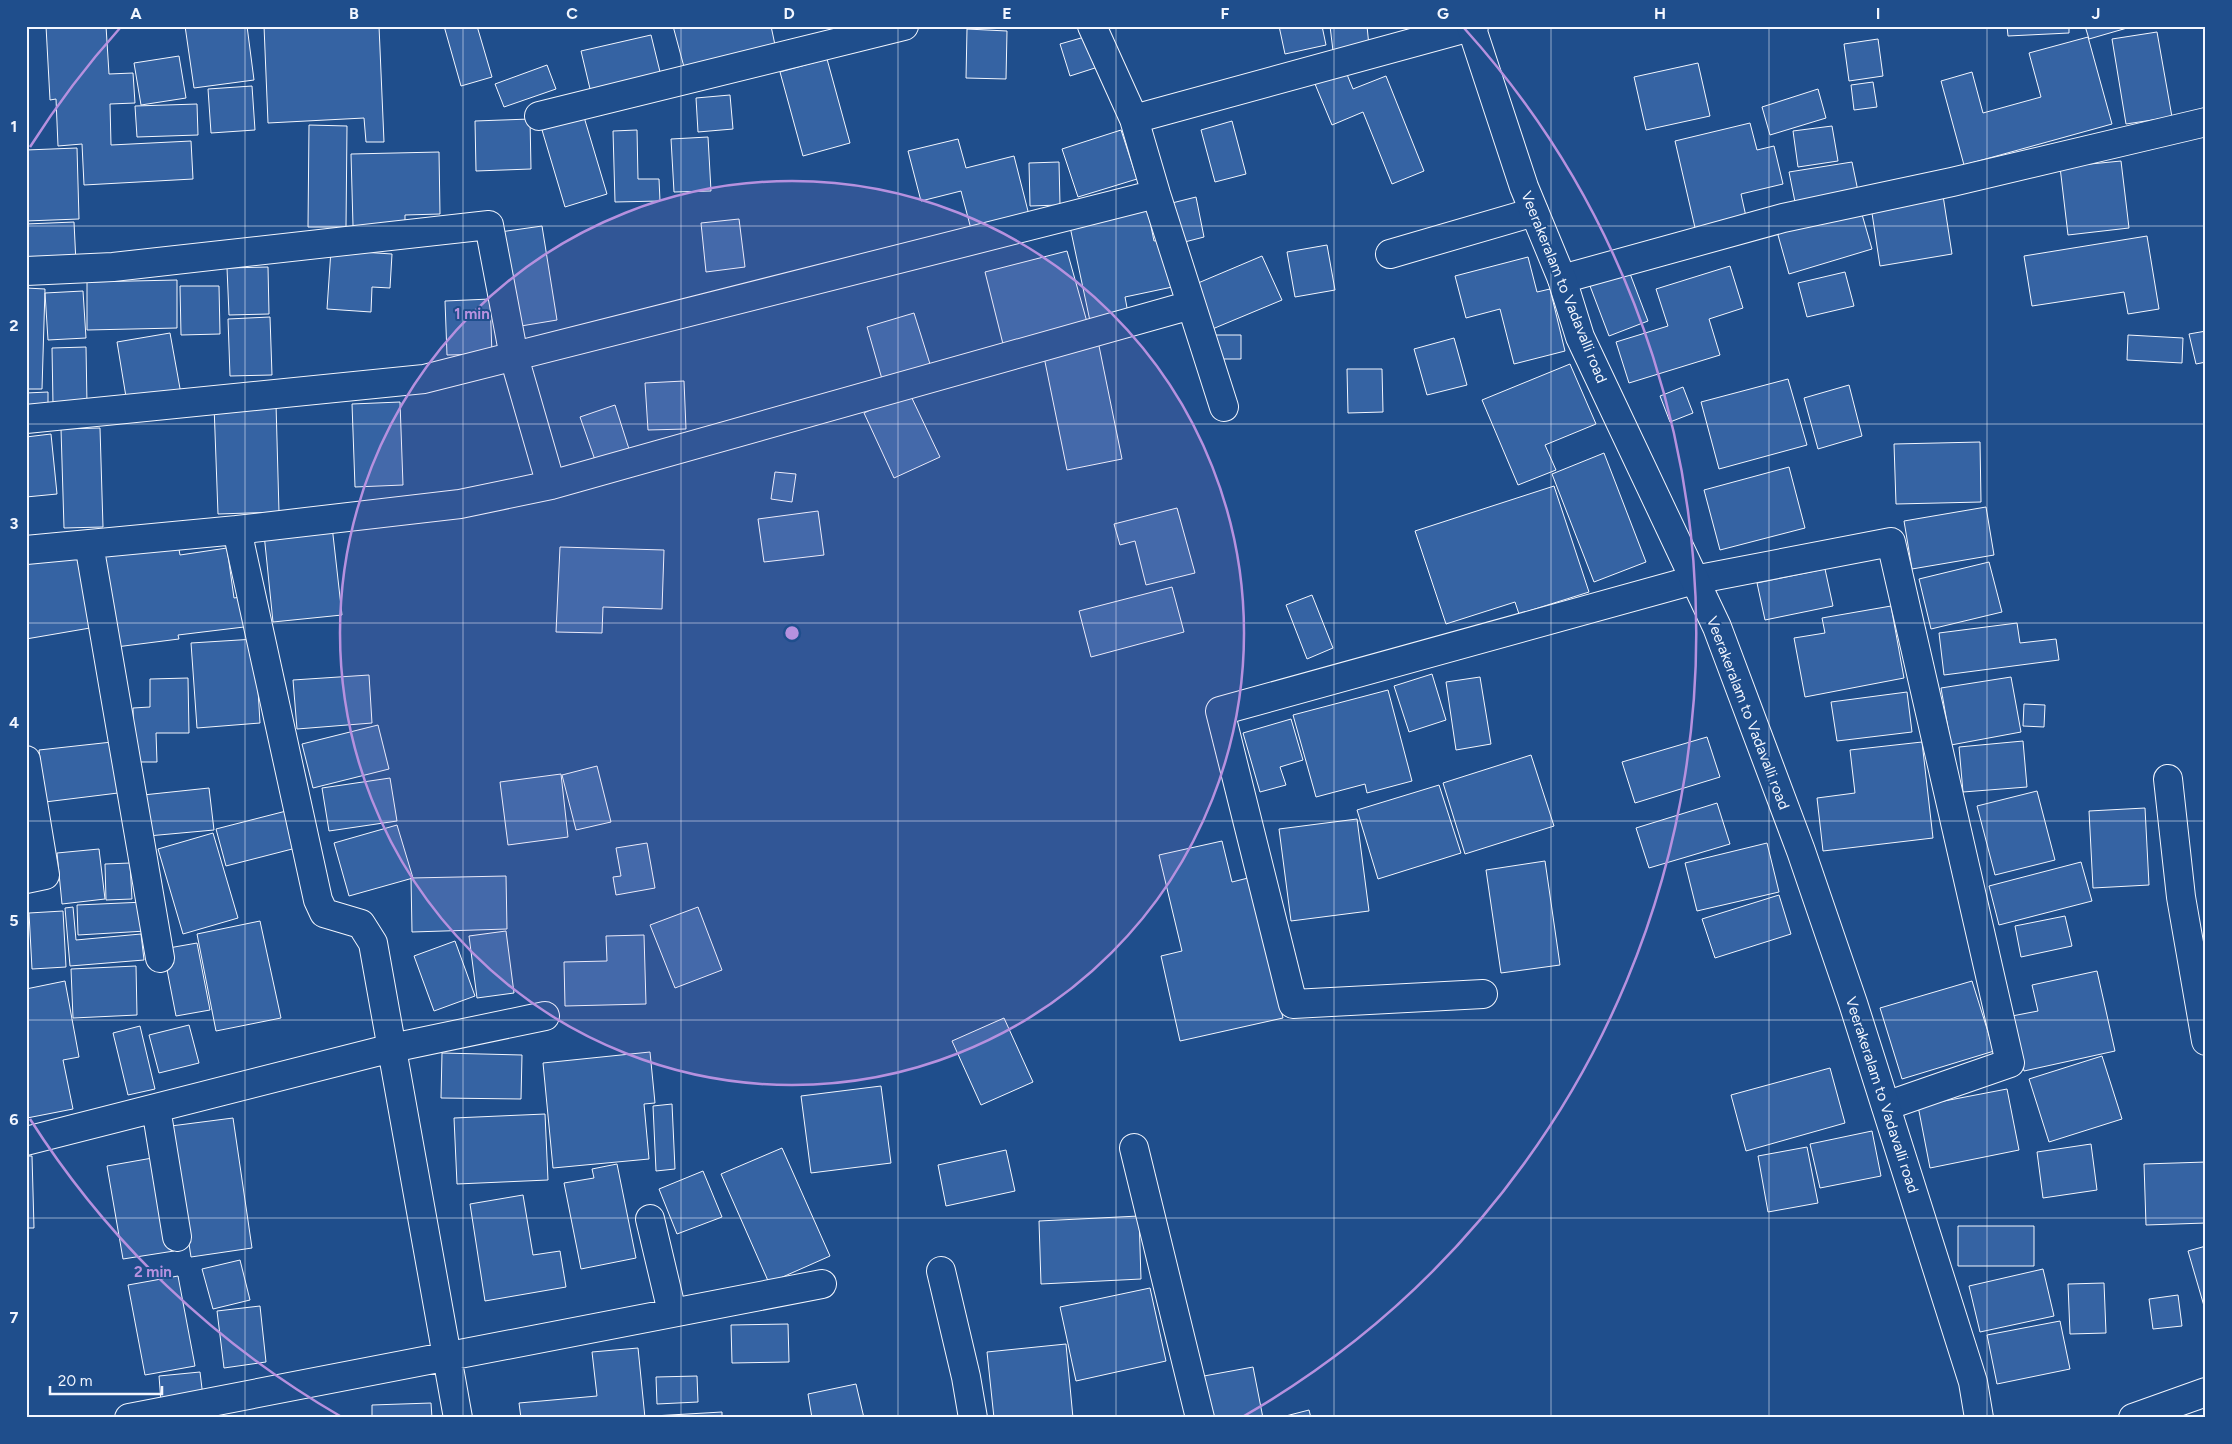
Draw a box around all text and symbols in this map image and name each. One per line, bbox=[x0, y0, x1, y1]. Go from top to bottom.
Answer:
text: A bbox=[130, 4, 142, 23]
text: B bbox=[349, 4, 359, 23]
text: C bbox=[566, 4, 578, 23]
text: D bbox=[783, 4, 795, 23]
text: E bbox=[1002, 4, 1012, 23]
text: F bbox=[1221, 4, 1230, 23]
text: G bbox=[1437, 4, 1449, 23]
text: H bbox=[1654, 4, 1666, 23]
text: I bbox=[1876, 4, 1880, 23]
text: J bbox=[2092, 4, 2100, 23]
text: 1 bbox=[11, 117, 17, 136]
street label: Veerakeralam to Vadavalli road bbox=[1517, 188, 1611, 386]
text: 1 min bbox=[454, 305, 490, 323]
text: 2 bbox=[9, 316, 19, 335]
text: 3 bbox=[10, 514, 19, 533]
street label: Veerakeralam to Vadavalli road bbox=[1703, 614, 1793, 812]
centre of rings bbox=[783, 624, 801, 642]
text: 4 bbox=[9, 713, 19, 732]
text: 5 bbox=[9, 911, 19, 930]
street label: Veerakeralam to Vadavalli road bbox=[1842, 995, 1922, 1195]
text: 6 bbox=[9, 1110, 19, 1129]
text: 2 min bbox=[134, 1263, 172, 1281]
text: 7 bbox=[10, 1308, 19, 1327]
scale bar bbox=[50, 1364, 162, 1396]
text: 20 m bbox=[58, 1372, 92, 1390]

